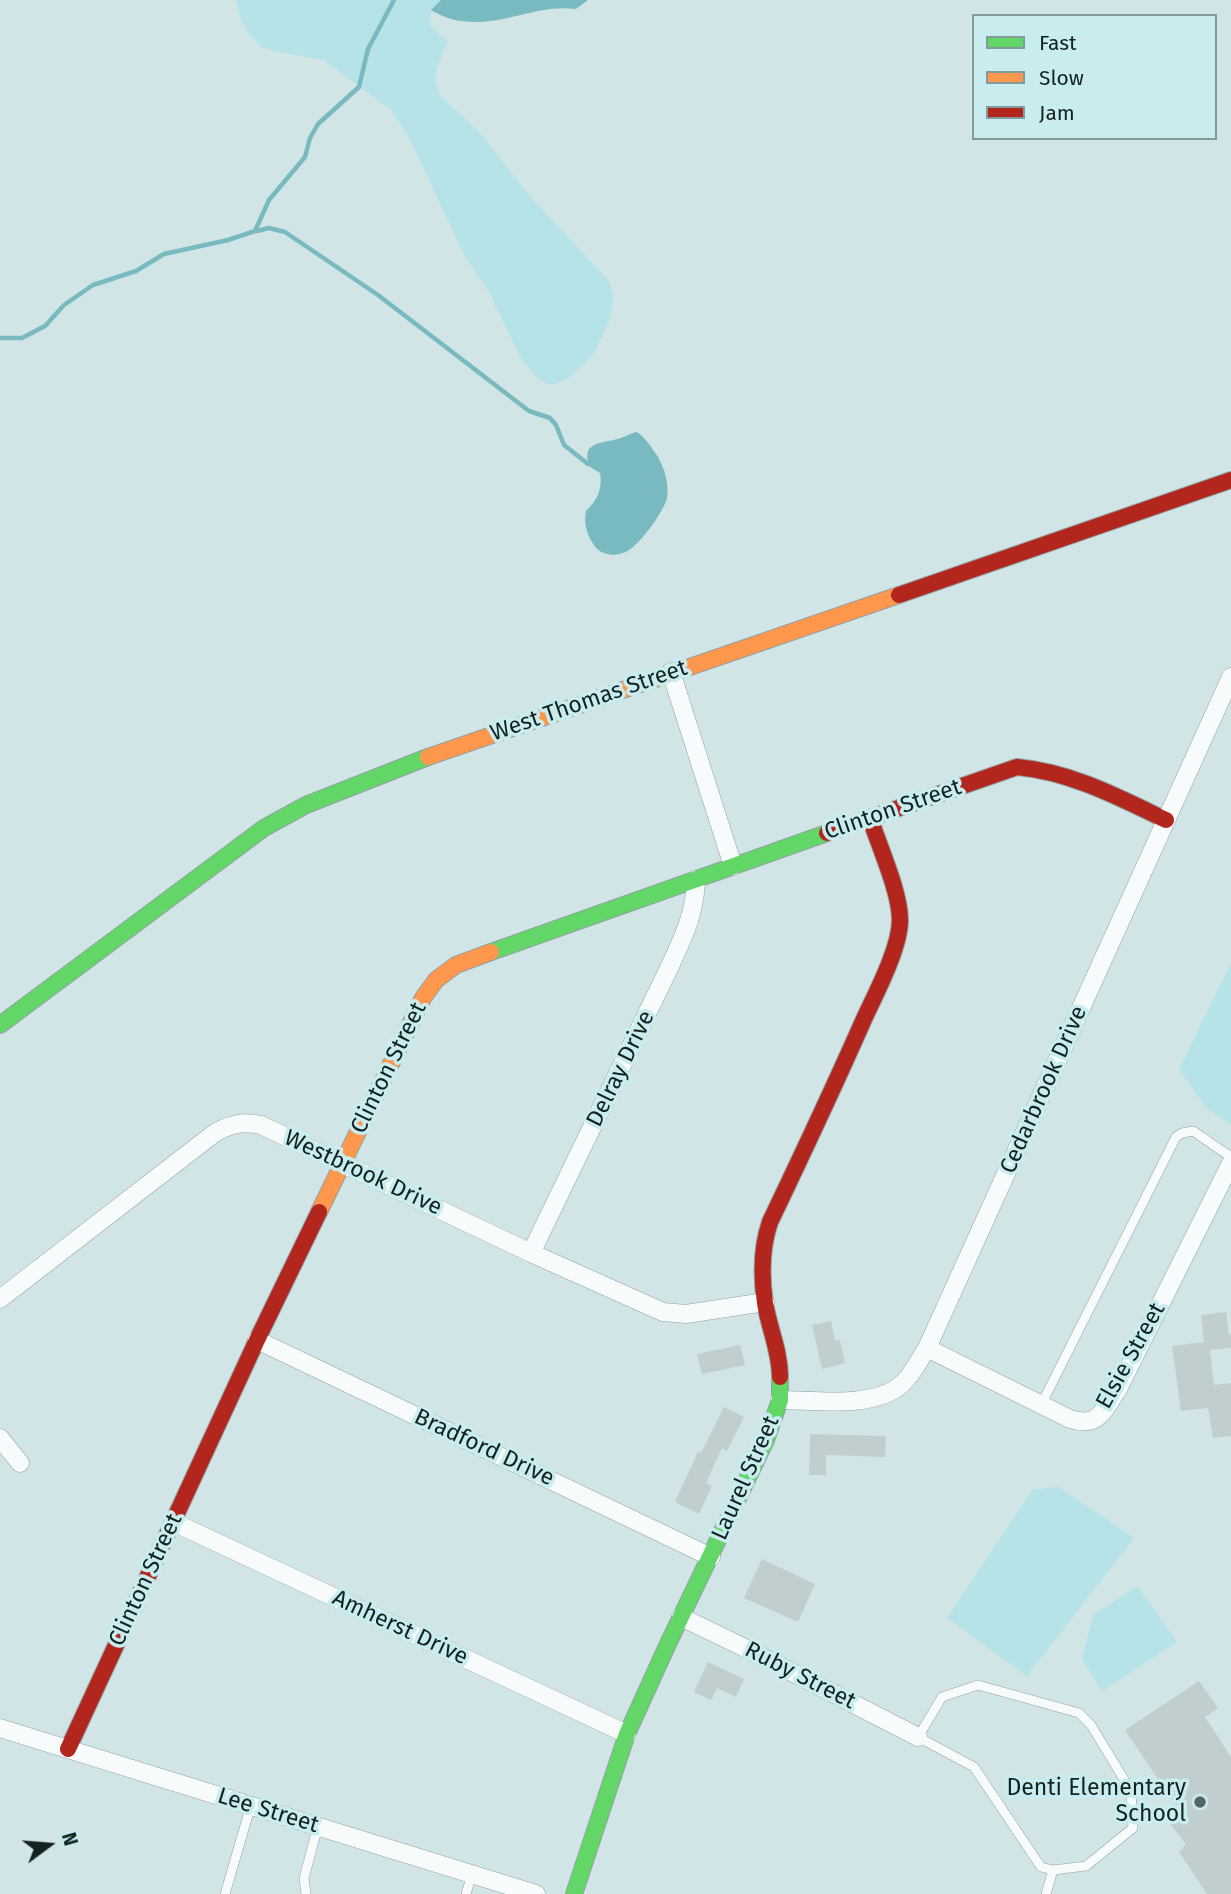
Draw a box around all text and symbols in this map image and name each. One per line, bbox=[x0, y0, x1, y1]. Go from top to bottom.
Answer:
legend bbox=[972, 14, 1217, 140]
text: Fast bbox=[1039, 30, 1077, 56]
text: Slow bbox=[1039, 65, 1084, 91]
text: Jam bbox=[1039, 100, 1075, 126]
street label: West Thomas Street bbox=[487, 654, 691, 748]
street label: Clinton Street bbox=[821, 774, 965, 846]
street label: Clinton Street bbox=[345, 998, 433, 1138]
street label: Cedarbrook Drive bbox=[995, 1002, 1093, 1178]
street label: Delray Drive bbox=[581, 1006, 661, 1132]
street label: Westbrook Drive bbox=[280, 1124, 446, 1222]
street label: Elsie Street bbox=[1091, 1298, 1171, 1414]
street label: Bradford Drive bbox=[410, 1404, 558, 1492]
street label: Laurel Street bbox=[706, 1412, 786, 1544]
street label: Clinton Street bbox=[103, 1509, 189, 1651]
street label: Amherst Drive bbox=[328, 1585, 472, 1671]
street label: Ruby Street bbox=[740, 1636, 860, 1716]
place label: Denti Elementary School bbox=[1006, 1775, 1186, 1829]
street label: Lee Street bbox=[214, 1783, 322, 1839]
marker: Denti Elementary School bbox=[1192, 1794, 1208, 1810]
north arrow bbox=[14, 1810, 84, 1880]
text: N bbox=[57, 1830, 82, 1848]

